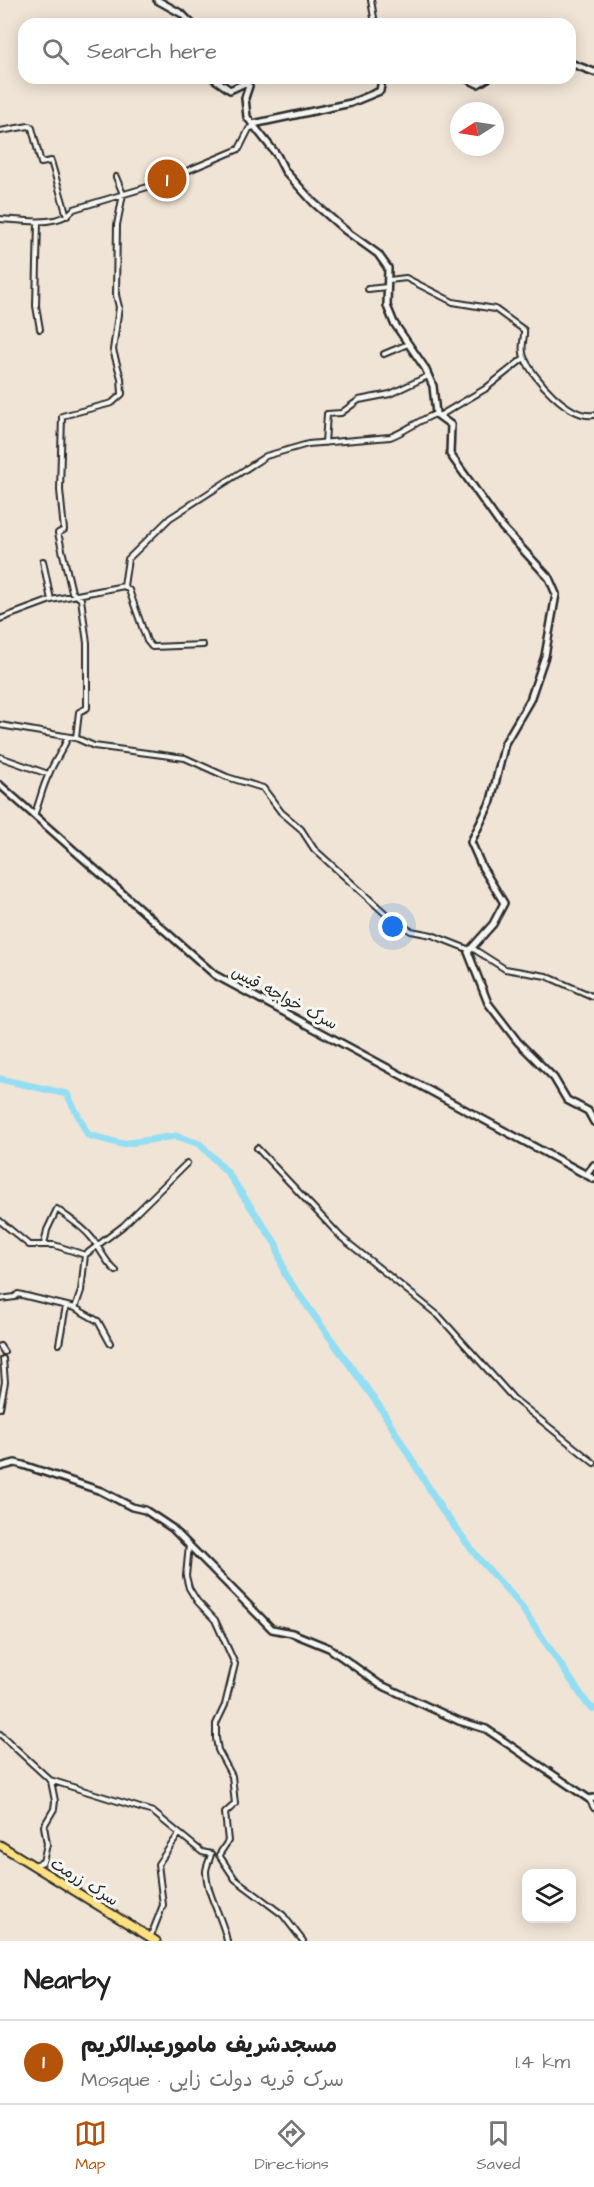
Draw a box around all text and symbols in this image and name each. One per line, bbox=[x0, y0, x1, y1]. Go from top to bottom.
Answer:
search box bbox=[18, 18, 576, 84]
icon: search bbox=[39, 35, 72, 68]
text: Search here bbox=[87, 36, 217, 67]
north arrow bbox=[450, 102, 504, 156]
pin: 1 bbox=[148, 156, 186, 201]
your location bbox=[378, 912, 407, 941]
street label: سرک خواجه قیس bbox=[228, 961, 341, 1035]
street label: سرک زرمت bbox=[46, 1852, 123, 1911]
map controls bbox=[522, 1869, 576, 1923]
button: layers bbox=[522, 1869, 576, 1923]
text: Nearby bbox=[24, 1962, 111, 1998]
text: مسجدشریف مامورعبدالکریم bbox=[81, 2030, 337, 2061]
text: 1 bbox=[42, 2048, 45, 2076]
text: 1.4 km bbox=[515, 2048, 570, 2076]
text: Mosque · سرک قریه دولت زایی bbox=[81, 2066, 344, 2094]
tab: Map bbox=[74, 2117, 107, 2175]
tab: Directions bbox=[255, 2117, 329, 2175]
tab: Saved bbox=[477, 2117, 520, 2175]

